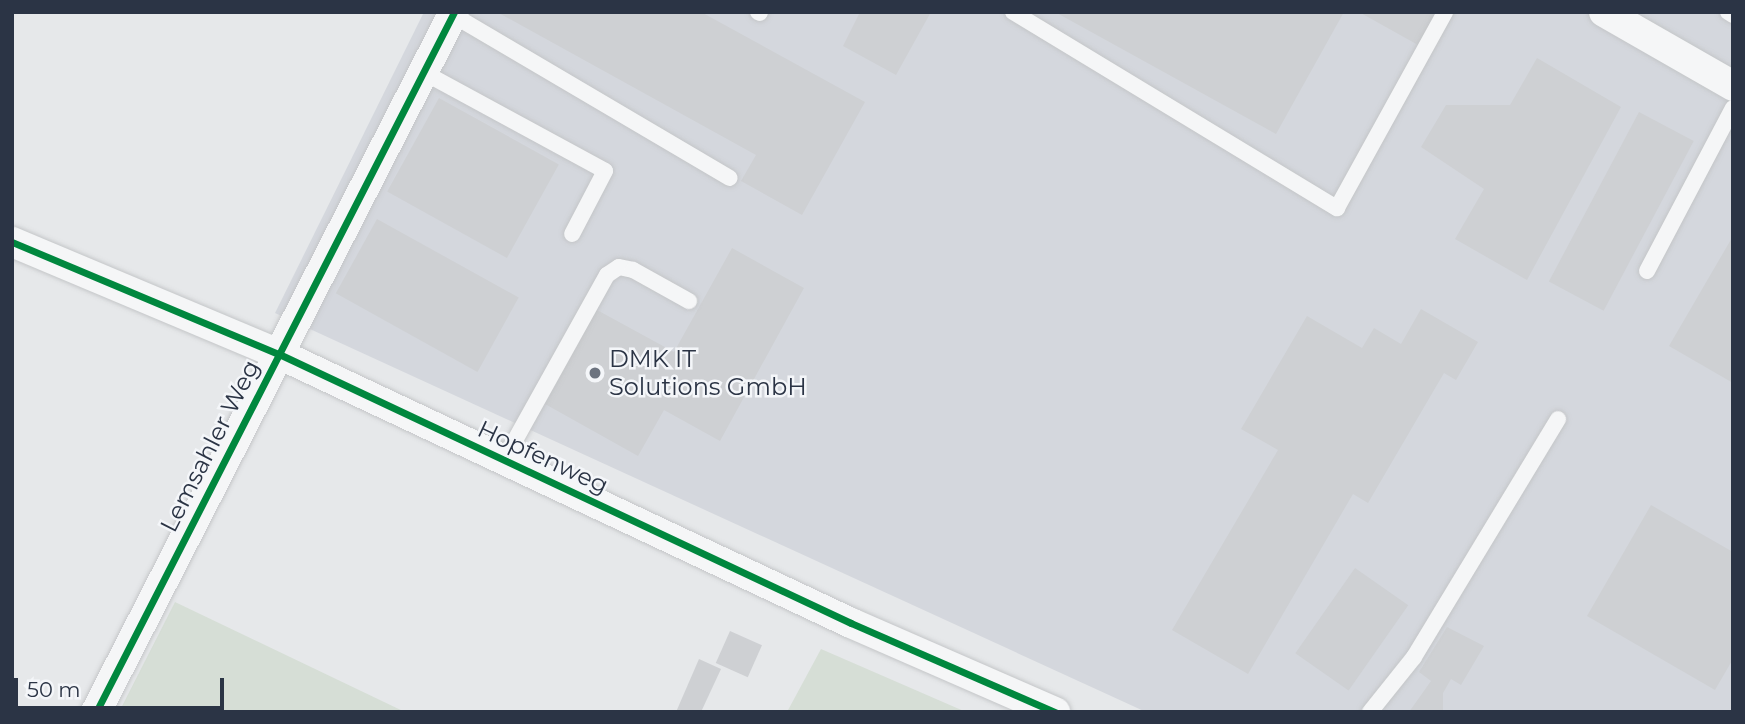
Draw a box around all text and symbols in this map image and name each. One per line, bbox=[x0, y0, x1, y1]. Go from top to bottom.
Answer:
place label: DMK IT Solutions GmbH bbox=[609, 345, 807, 401]
street label: Lemsahler Weg bbox=[154, 355, 266, 537]
marker: DMK IT Solutions GmbH bbox=[587, 365, 603, 381]
street label: Hopfenweg bbox=[473, 414, 613, 500]
scale bar bbox=[18, 664, 228, 708]
text: 50 m bbox=[27, 677, 81, 702]

